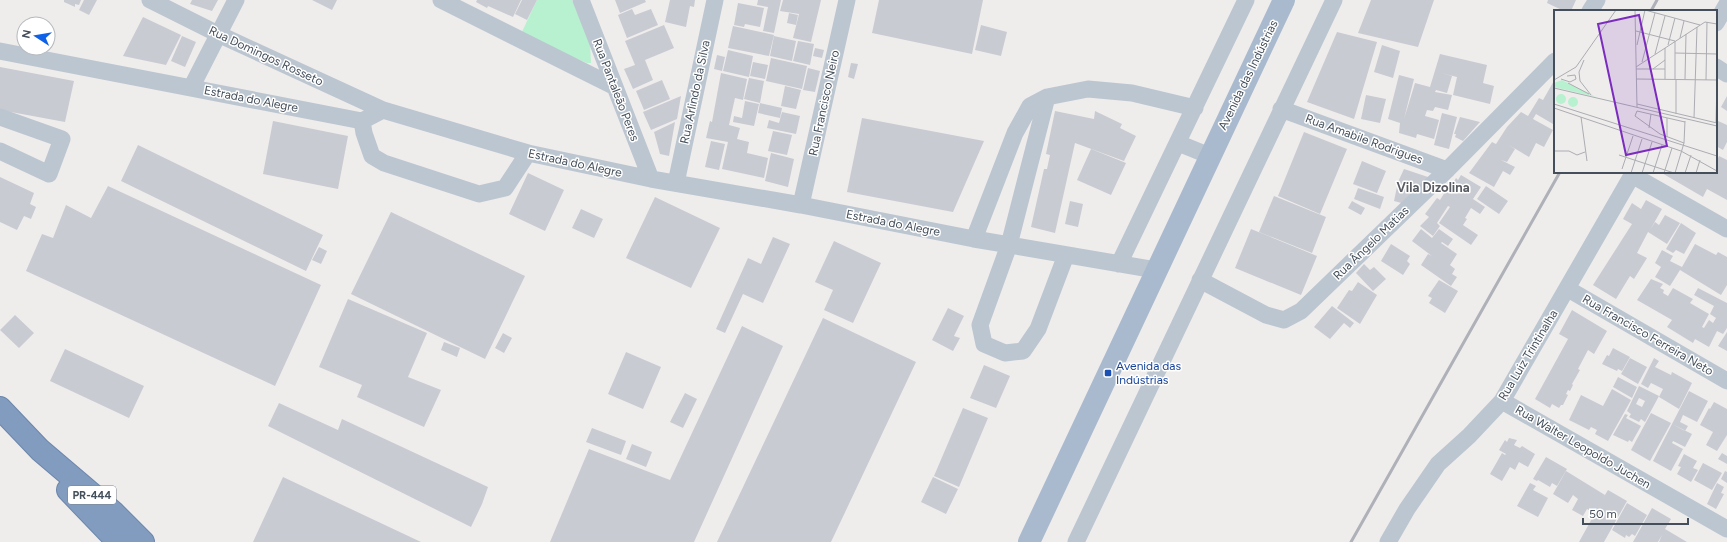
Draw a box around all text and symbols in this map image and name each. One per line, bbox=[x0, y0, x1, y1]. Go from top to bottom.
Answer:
inset map bbox=[1554, 10, 1717, 173]
north arrow bbox=[16, 16, 56, 56]
street label: Avenida das Indústrias bbox=[1215, 18, 1281, 132]
street label: Rua Domingos Rosseto bbox=[207, 23, 325, 89]
text: N bbox=[19, 29, 34, 40]
street label: Rua Pantaleão Peres bbox=[590, 37, 642, 143]
street label: Rua Arlindo da Silva bbox=[677, 39, 713, 145]
street label: Rua Francisco Neiro bbox=[806, 49, 842, 157]
street label: Estrada do Alegre bbox=[203, 83, 300, 115]
street label: Rua Amabile Rodrigues bbox=[1303, 111, 1425, 167]
street label: Estrada do Alegre bbox=[527, 146, 624, 180]
district label: Vila Dizolina bbox=[1396, 180, 1470, 195]
street label: Rua Ângelo Matias bbox=[1330, 203, 1412, 283]
street label: Estrada do Alegre bbox=[845, 207, 942, 239]
street label: Rua Francisco Ferreira Neto bbox=[1580, 292, 1716, 378]
street label: Rua Luiz Trintinalha bbox=[1495, 307, 1561, 403]
place label: Avenida das Indústrias bbox=[1116, 359, 1181, 387]
marker: Avenida das Indústrias bbox=[1103, 368, 1113, 378]
street label: Rua Walter Leopoldo Juchen bbox=[1513, 402, 1653, 492]
road number: PR-444 bbox=[68, 486, 116, 504]
scale bar bbox=[1583, 500, 1688, 526]
text: 50 m bbox=[1589, 507, 1617, 521]

